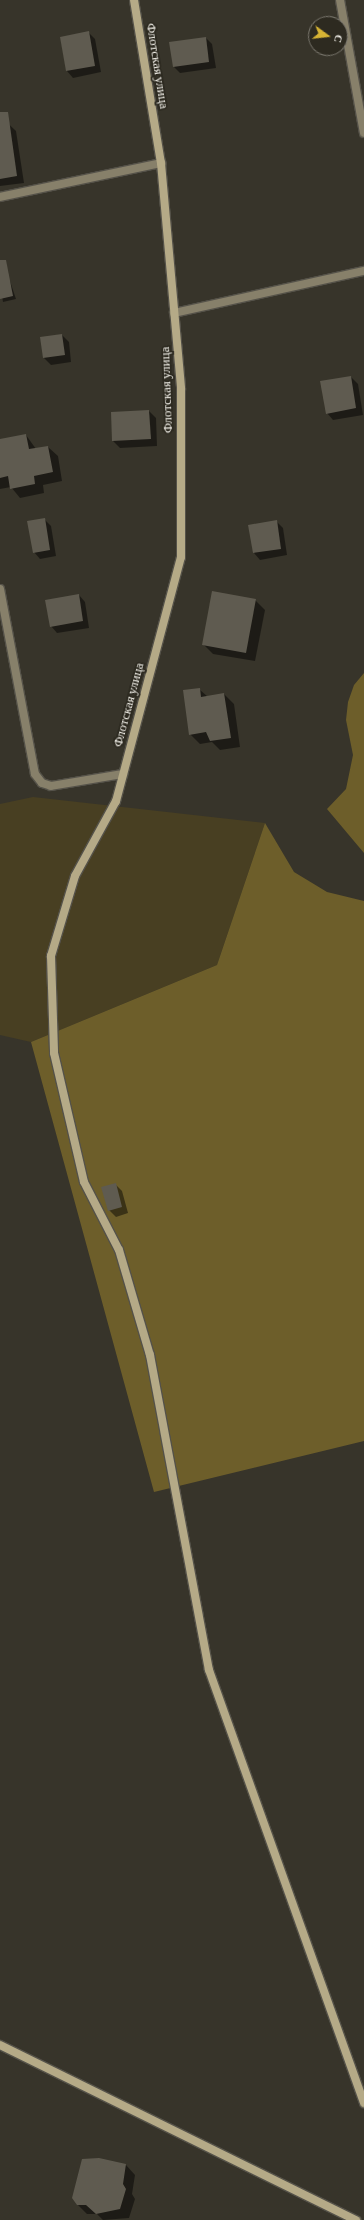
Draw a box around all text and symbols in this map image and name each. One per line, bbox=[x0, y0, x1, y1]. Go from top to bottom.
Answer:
north arrow bbox=[308, 16, 348, 56]
street label: Флотская улица bbox=[143, 22, 171, 110]
text: С bbox=[332, 33, 345, 44]
street label: Флотская улица bbox=[158, 347, 176, 433]
street label: Флотская улица bbox=[110, 661, 148, 749]

